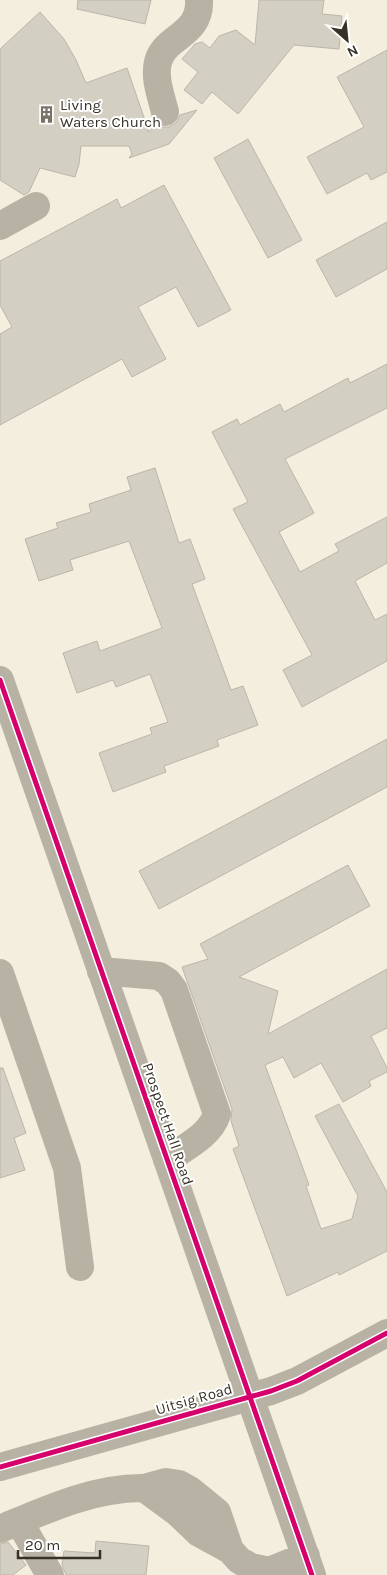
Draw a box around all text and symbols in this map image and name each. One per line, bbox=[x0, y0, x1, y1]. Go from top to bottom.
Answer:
north arrow bbox=[322, 15, 372, 65]
text: N bbox=[344, 41, 361, 61]
place label: Living Waters Church bbox=[60, 96, 161, 131]
building icon: Living Waters Church bbox=[36, 104, 56, 124]
street label: Prospect Hall Road bbox=[139, 1061, 197, 1187]
street label: Uitsig Road bbox=[154, 1379, 234, 1419]
scale bar bbox=[18, 1528, 100, 1560]
text: 20 m bbox=[25, 1536, 60, 1554]

